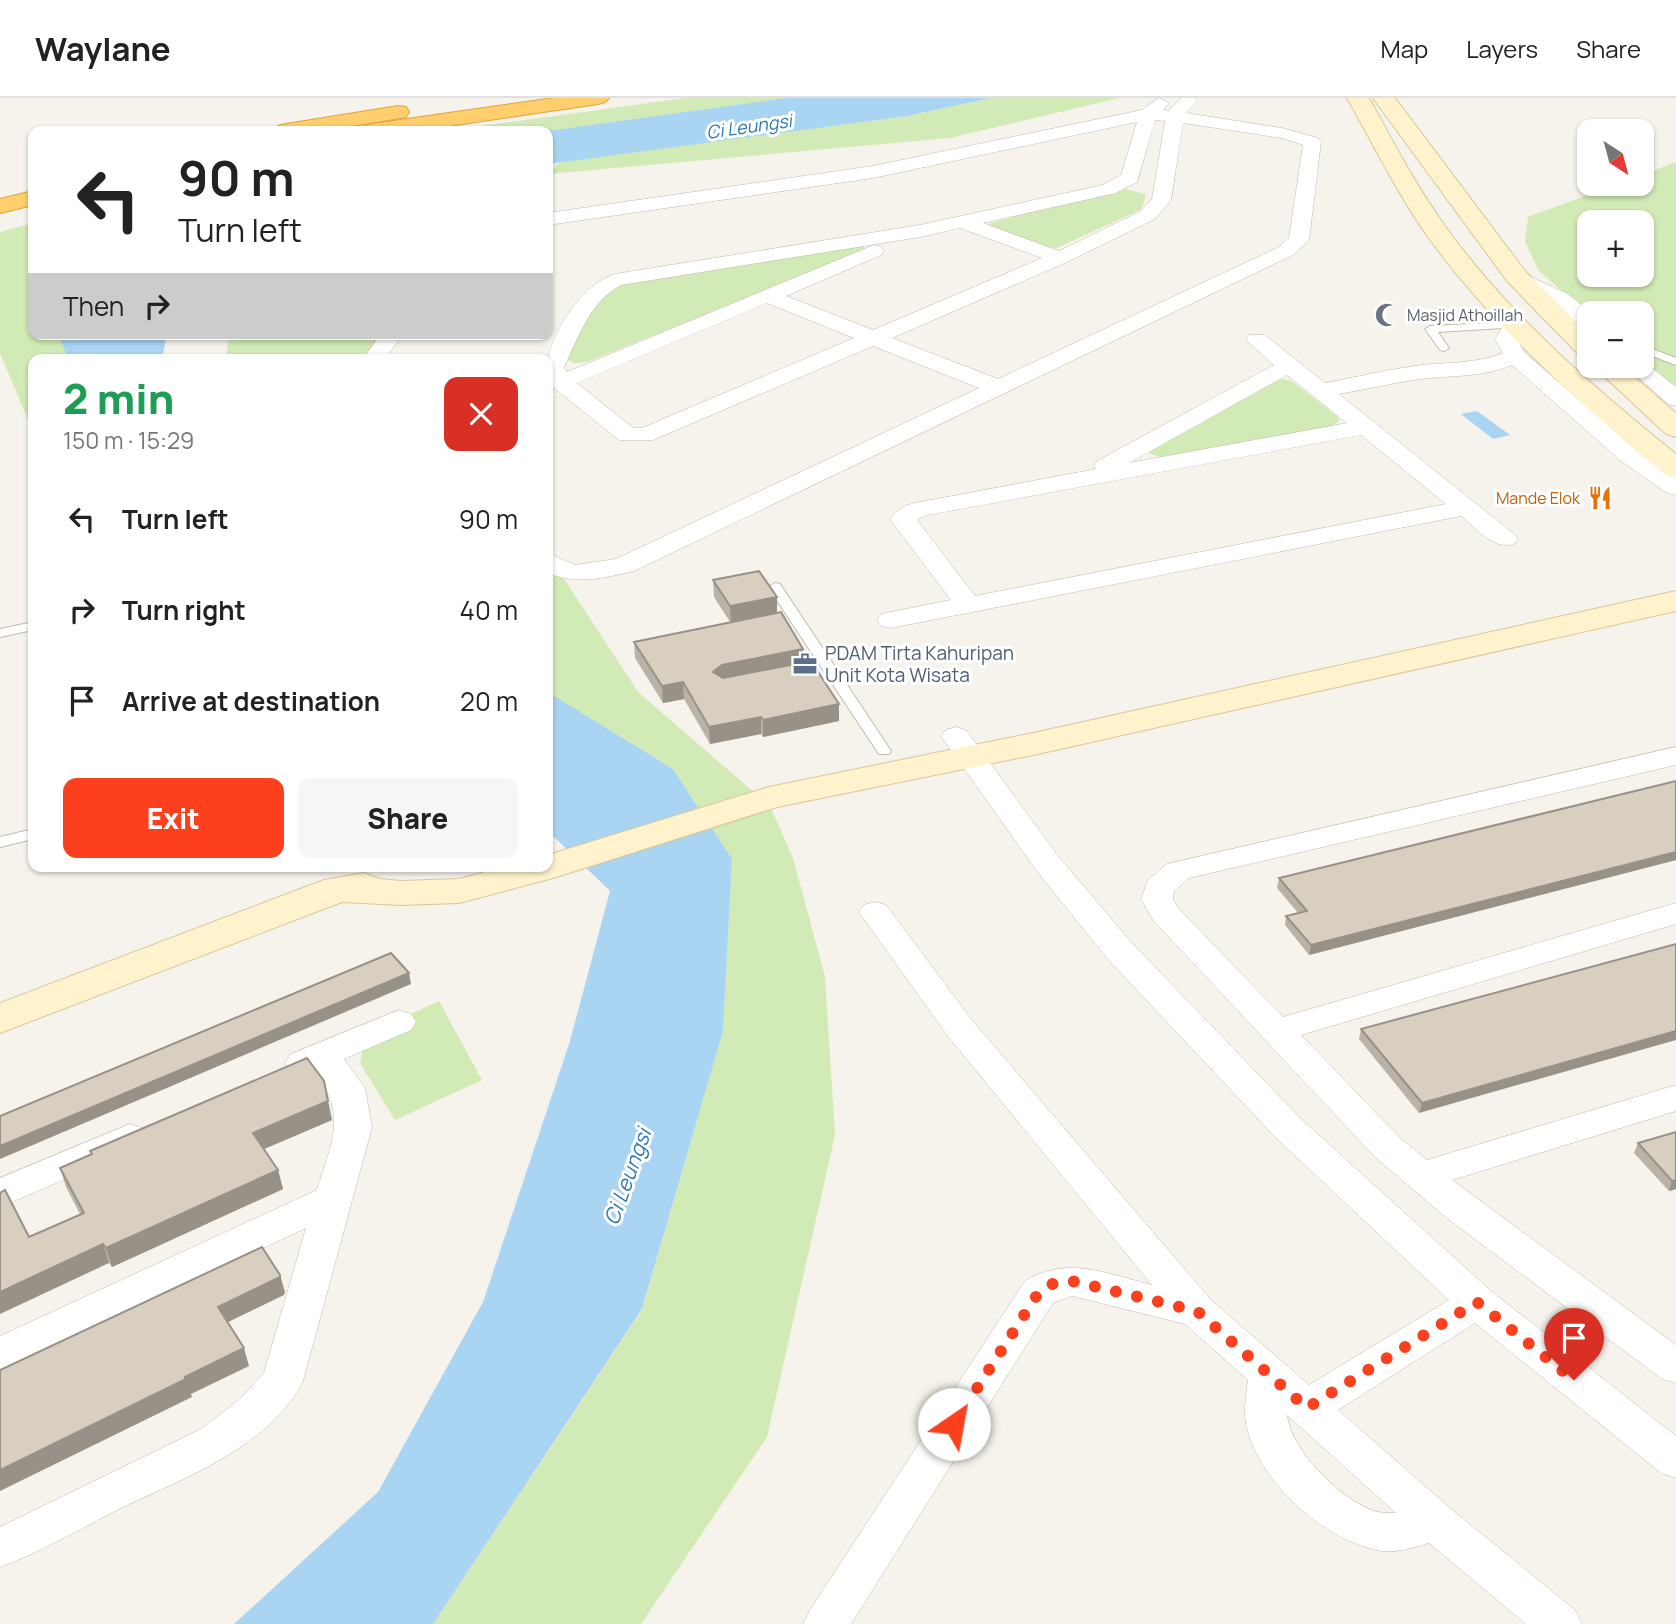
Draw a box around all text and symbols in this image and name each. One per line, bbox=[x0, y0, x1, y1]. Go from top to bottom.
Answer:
text: Waylane bbox=[35, 26, 171, 71]
text: Map bbox=[1381, 32, 1428, 65]
text: Layers bbox=[1466, 32, 1538, 65]
text: Share bbox=[1576, 32, 1641, 65]
water label: Ci Leungsi bbox=[705, 108, 796, 144]
north arrow bbox=[1577, 119, 1654, 196]
map controls bbox=[1577, 119, 1654, 378]
text: 90 m bbox=[178, 144, 295, 211]
icon: left bbox=[63, 154, 154, 245]
text: Turn left bbox=[178, 208, 302, 252]
button: + bbox=[1577, 210, 1654, 287]
icon: right bbox=[138, 287, 176, 325]
text: Then bbox=[63, 288, 124, 324]
mosque icon: Masjid Athoillah bbox=[1373, 301, 1401, 329]
button: − bbox=[1577, 301, 1654, 378]
place label: Masjid Athoillah bbox=[1407, 304, 1523, 326]
text: 2 min bbox=[63, 369, 174, 427]
button: close bbox=[444, 377, 518, 451]
text: 150 m · 15:29 bbox=[63, 424, 194, 456]
restaurant icon: Mande Elok bbox=[1586, 484, 1614, 512]
place label: Mande Elok bbox=[1496, 487, 1581, 509]
icon: left bbox=[63, 500, 101, 538]
text: Turn left bbox=[122, 501, 229, 537]
text: 90 m bbox=[459, 501, 518, 537]
icon: right bbox=[63, 591, 101, 629]
text: Turn right bbox=[122, 592, 246, 628]
text: 40 m bbox=[460, 592, 518, 628]
place label: PDAM Tirta Kahuripan Unit Kota Wisata bbox=[825, 640, 1014, 688]
office icon: PDAM Tirta Kahuripan Unit Kota Wisata bbox=[791, 650, 819, 678]
icon: arrive bbox=[63, 682, 101, 720]
text: Arrive at destination bbox=[122, 683, 380, 719]
text: 20 m bbox=[460, 683, 518, 719]
button: Exit bbox=[63, 778, 284, 858]
button: Share bbox=[298, 778, 518, 858]
water label: Ci Leungsi bbox=[597, 1122, 658, 1229]
pin bbox=[1544, 1308, 1604, 1380]
icon: arrive bbox=[1555, 1319, 1593, 1357]
position arrow bbox=[917, 1387, 991, 1461]

